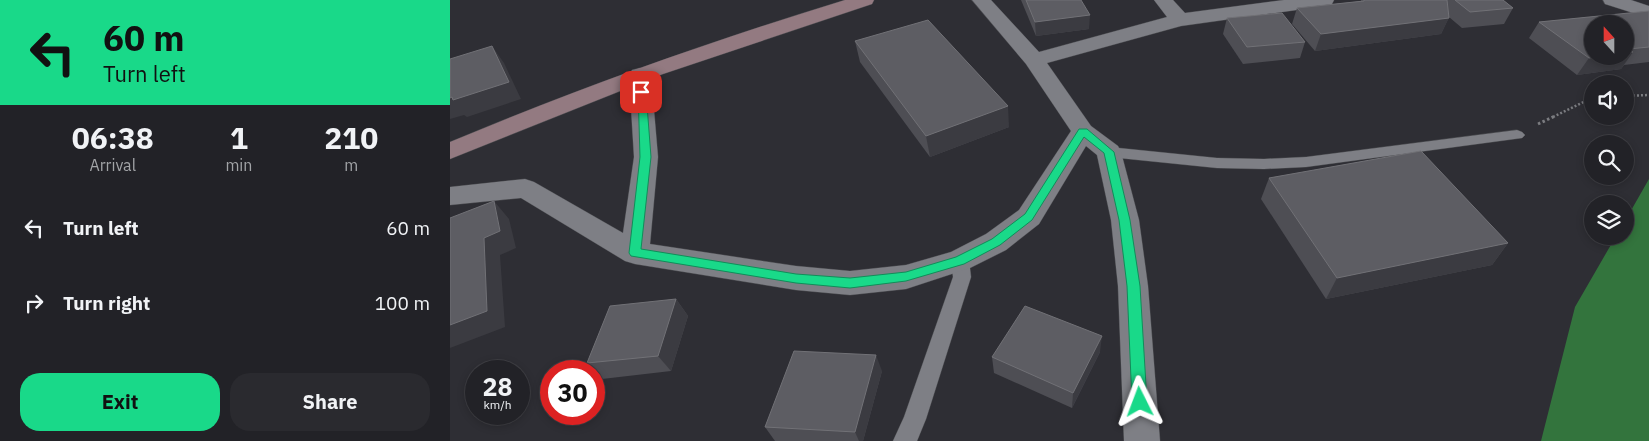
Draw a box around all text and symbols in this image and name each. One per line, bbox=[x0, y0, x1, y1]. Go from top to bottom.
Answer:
text: 60 m bbox=[103, 15, 185, 61]
north arrow bbox=[1584, 15, 1634, 65]
map controls bbox=[1584, 15, 1634, 245]
icon: left bbox=[20, 20, 85, 85]
text: Turn left bbox=[103, 59, 186, 88]
pin bbox=[620, 71, 662, 113]
button: sound bbox=[1584, 75, 1634, 125]
icon: arrive bbox=[627, 78, 655, 106]
text: 06:38 bbox=[72, 118, 154, 157]
text: 1 bbox=[230, 118, 248, 157]
text: 210 bbox=[324, 118, 378, 157]
button: search bbox=[1584, 135, 1634, 185]
text: Arrival bbox=[89, 155, 136, 175]
text: min bbox=[225, 155, 252, 175]
text: m bbox=[344, 155, 358, 175]
button: layers bbox=[1584, 195, 1634, 245]
icon: left bbox=[20, 214, 48, 242]
text: Turn left bbox=[63, 216, 139, 240]
text: 60 m bbox=[386, 216, 430, 240]
icon: right bbox=[20, 289, 48, 317]
text: Turn right bbox=[63, 291, 150, 315]
text: 100 m bbox=[375, 291, 430, 315]
speed limit sign: 30 bbox=[540, 360, 605, 425]
text: 28 bbox=[482, 370, 513, 403]
button: Exit bbox=[20, 373, 220, 431]
button: Share bbox=[230, 373, 430, 431]
position arrow bbox=[1113, 375, 1165, 427]
text: km/h bbox=[483, 397, 512, 412]

